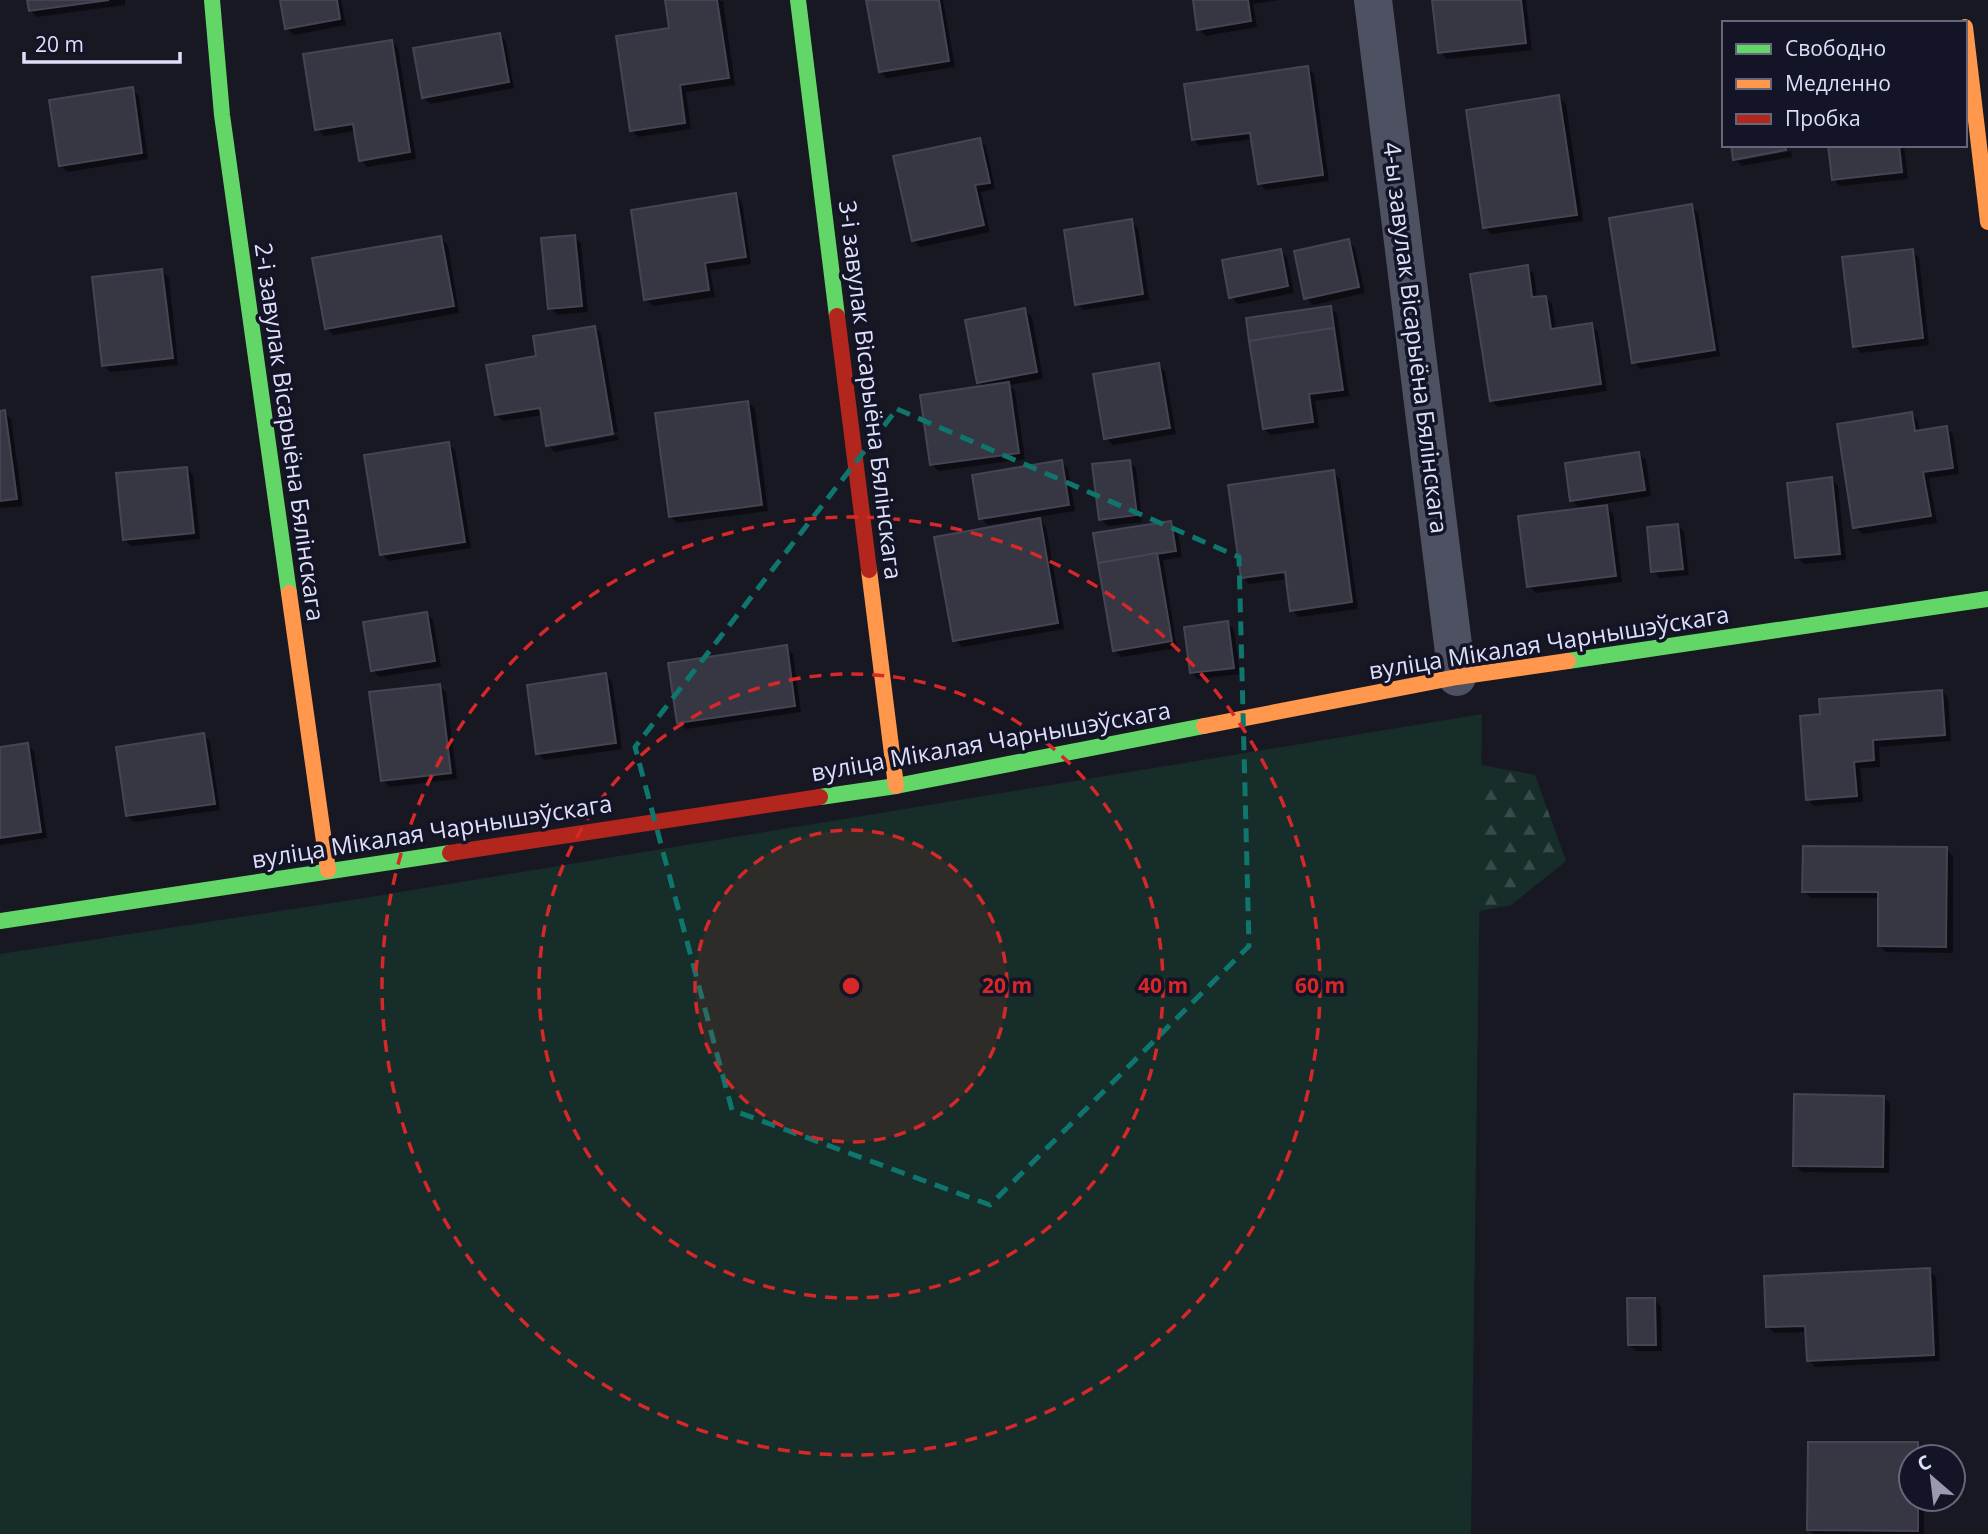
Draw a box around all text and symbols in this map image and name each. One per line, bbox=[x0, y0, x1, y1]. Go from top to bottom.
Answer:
scale bar bbox=[24, 21, 180, 65]
legend bbox=[1722, 21, 1967, 147]
text: 20 m bbox=[35, 30, 84, 58]
text: Свободно bbox=[1785, 34, 1886, 62]
text: Медленно bbox=[1785, 69, 1891, 97]
text: Пробка bbox=[1785, 104, 1861, 132]
street label: 4-ы завулак Вісарыёна Бялінскага bbox=[1376, 140, 1457, 535]
street label: 3-і завулак Вісарыёна Бялінскага bbox=[832, 198, 911, 581]
street label: 2-і завулак Вісарыёна Бялінскага bbox=[248, 240, 333, 623]
street label: вуліца Мікалая Чарнышэўскага bbox=[1366, 597, 1731, 686]
street label: вуліца Мікалая Чарнышэўскага bbox=[808, 693, 1173, 788]
street label: вуліца Мікалая Чарнышэўскага bbox=[249, 786, 614, 875]
text: 20 m bbox=[982, 971, 1032, 999]
text: 40 m bbox=[1138, 971, 1188, 999]
text: 60 m bbox=[1295, 971, 1345, 999]
centre of rings bbox=[839, 974, 863, 998]
north arrow bbox=[1897, 1443, 1967, 1513]
text: С bbox=[1913, 1449, 1935, 1477]

